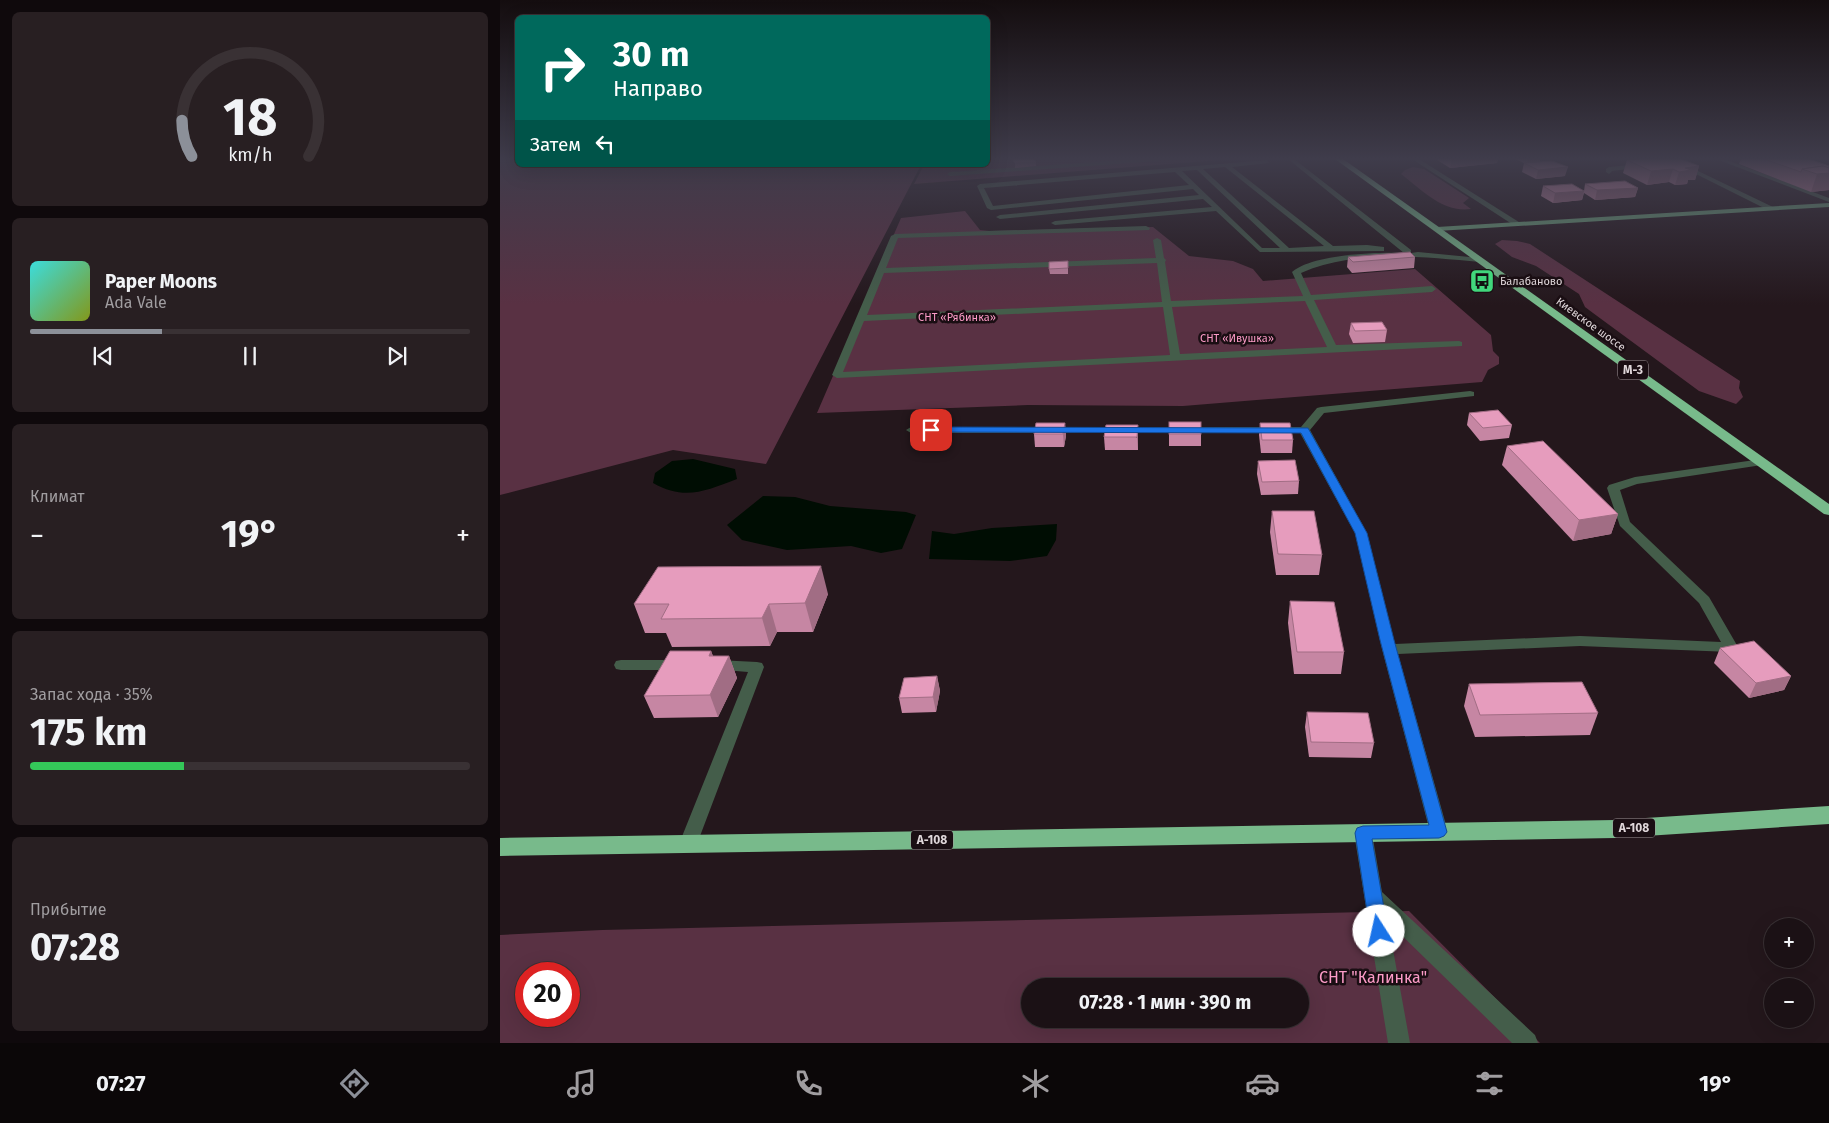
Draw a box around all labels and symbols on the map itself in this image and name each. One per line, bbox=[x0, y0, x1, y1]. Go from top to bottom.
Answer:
bus stop icon: Балабаново bbox=[1469, 268, 1495, 294]
place label: Балабаново bbox=[1500, 275, 1562, 288]
street label: Киевское шоссе bbox=[1553, 295, 1628, 354]
park label: СНТ «Рябинка» bbox=[918, 311, 996, 324]
park label: СНТ «Ивушка» bbox=[1200, 332, 1274, 345]
road number: М-3 bbox=[1618, 360, 1648, 380]
pin bbox=[910, 409, 952, 451]
road number: А-108 bbox=[1613, 818, 1655, 838]
road number: А-108 bbox=[911, 830, 953, 850]
position arrow bbox=[1352, 904, 1404, 956]
speed limit sign: 20 bbox=[515, 962, 580, 1027]
park label: СНТ "Калинка" bbox=[1319, 968, 1427, 987]

